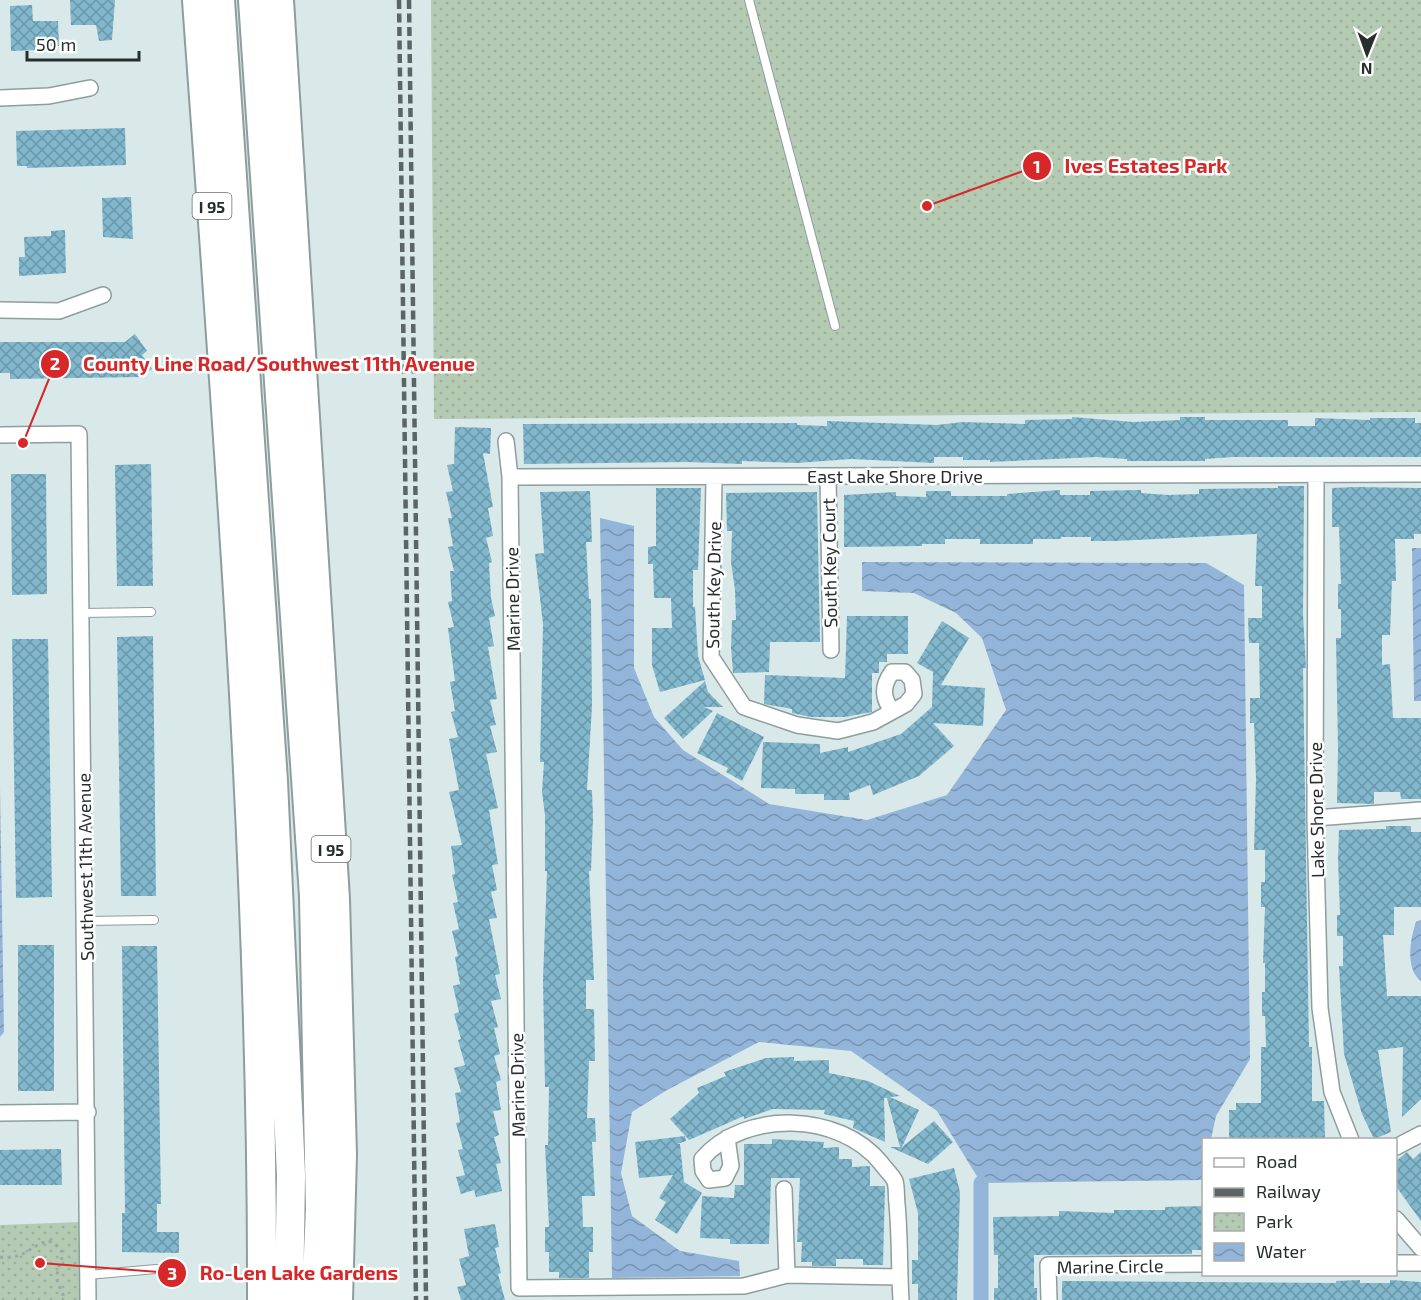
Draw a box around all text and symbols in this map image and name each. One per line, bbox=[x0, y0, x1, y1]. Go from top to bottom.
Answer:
scale bar bbox=[27, 24, 140, 62]
north arrow bbox=[1337, 24, 1397, 84]
text: 50 m bbox=[36, 33, 76, 55]
text: N bbox=[1361, 60, 1373, 79]
callout: Ives Estates Park bbox=[1022, 147, 1239, 185]
text: Ives Estates Park bbox=[1065, 153, 1228, 177]
text: 1 bbox=[1033, 155, 1041, 177]
road number: I 95 bbox=[192, 193, 232, 219]
callout: County Line Road/Southwest 11th Avenue bbox=[40, 345, 487, 383]
text: County Line Road/Southwest 11th Avenue bbox=[83, 351, 475, 376]
text: 2 bbox=[50, 352, 60, 374]
street label: East Lake Shore Drive bbox=[807, 465, 983, 487]
street label: South Key Court bbox=[817, 498, 841, 628]
street label: South Key Drive bbox=[701, 521, 725, 649]
street label: Marine Drive bbox=[500, 547, 524, 651]
street label: Lake Shore Drive bbox=[1304, 742, 1328, 878]
street label: Southwest 11th Avenue bbox=[72, 773, 98, 961]
road number: I 95 bbox=[312, 836, 350, 862]
street label: Marine Drive bbox=[505, 1033, 529, 1137]
legend bbox=[1202, 1138, 1397, 1276]
text: Road bbox=[1256, 1150, 1297, 1172]
text: Railway bbox=[1256, 1180, 1321, 1202]
text: Park bbox=[1256, 1210, 1293, 1232]
text: Water bbox=[1256, 1240, 1306, 1262]
callout: Ro-Len Lake Gardens bbox=[157, 1254, 410, 1292]
street label: Marine Circle bbox=[1056, 1254, 1164, 1278]
text: Ro-Len Lake Gardens bbox=[200, 1260, 398, 1284]
text: 3 bbox=[167, 1262, 177, 1284]

